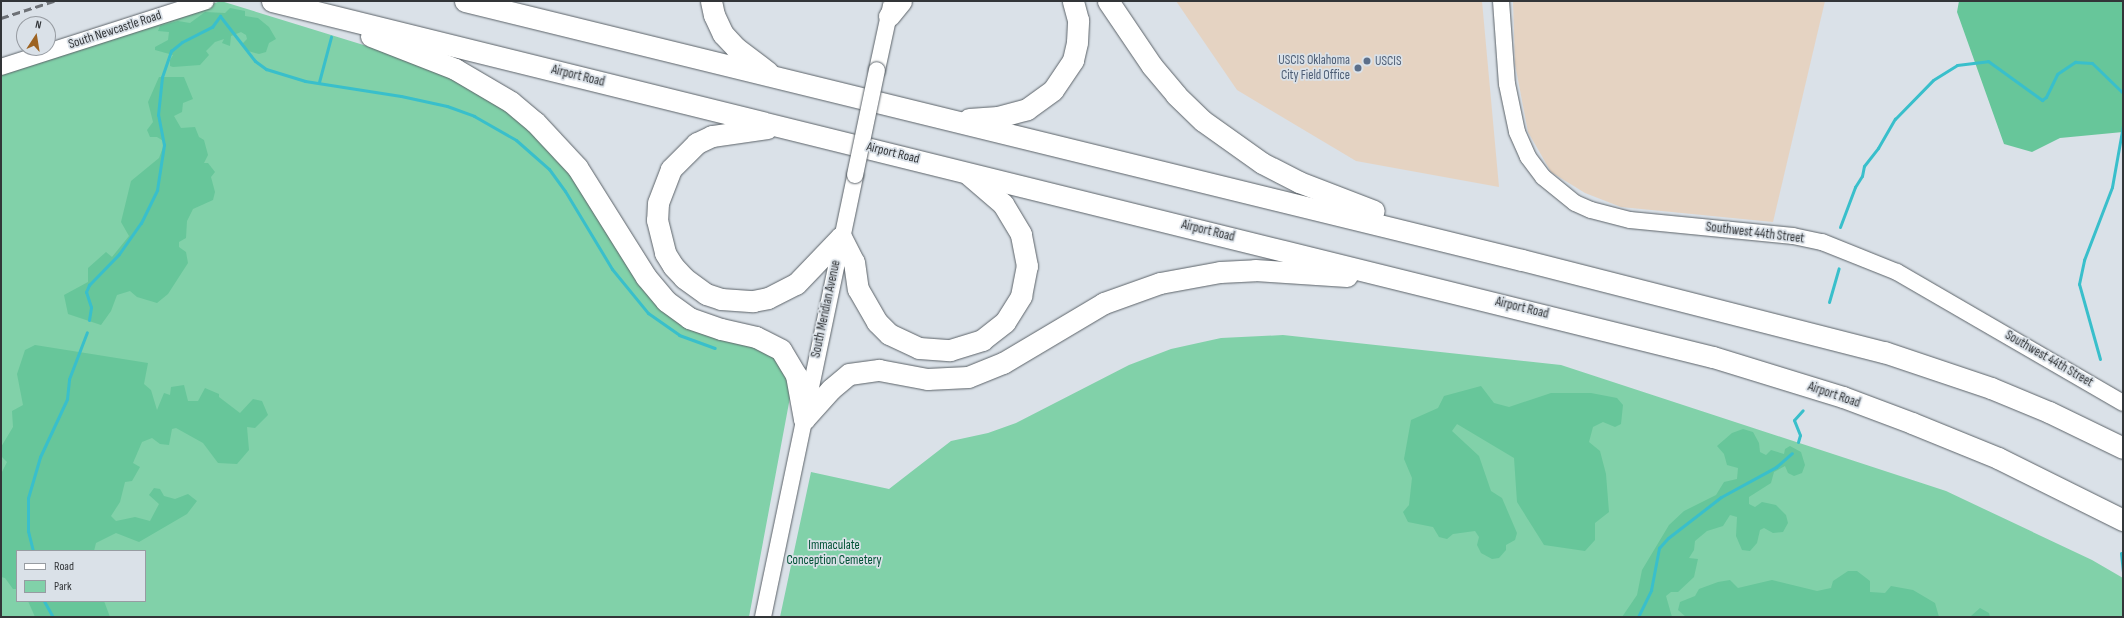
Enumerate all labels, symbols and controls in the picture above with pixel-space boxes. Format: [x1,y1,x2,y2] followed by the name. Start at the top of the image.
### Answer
[66,8,164,52] street label: South Newcastle Road
[16,16,56,56] north arrow
[34,18,43,32] text: N
[1278,53,1350,84] place label: USCIS Oklahoma City Field Office
[1375,53,1401,69] place label: USCIS
[1362,56,1372,66] marker: USCIS
[550,62,606,90] street label: Airport Road
[1353,63,1363,73] marker: USCIS Oklahoma City Field Office
[865,139,921,167] street label: Airport Road
[1180,217,1236,245] street label: Airport Road
[1705,219,1805,247] street label: Southwest 44th Street
[808,259,844,359] street label: South Meridian Avenue
[1494,294,1550,322] street label: Airport Road
[2002,327,2096,391] street label: Southwest 44th Street
[1806,379,1862,411] street label: Airport Road
[786,538,882,569] park label: Immaculate Conception Cemetery
[16,550,146,602] legend
[54,559,74,574] text: Road
[54,579,72,594] text: Park

